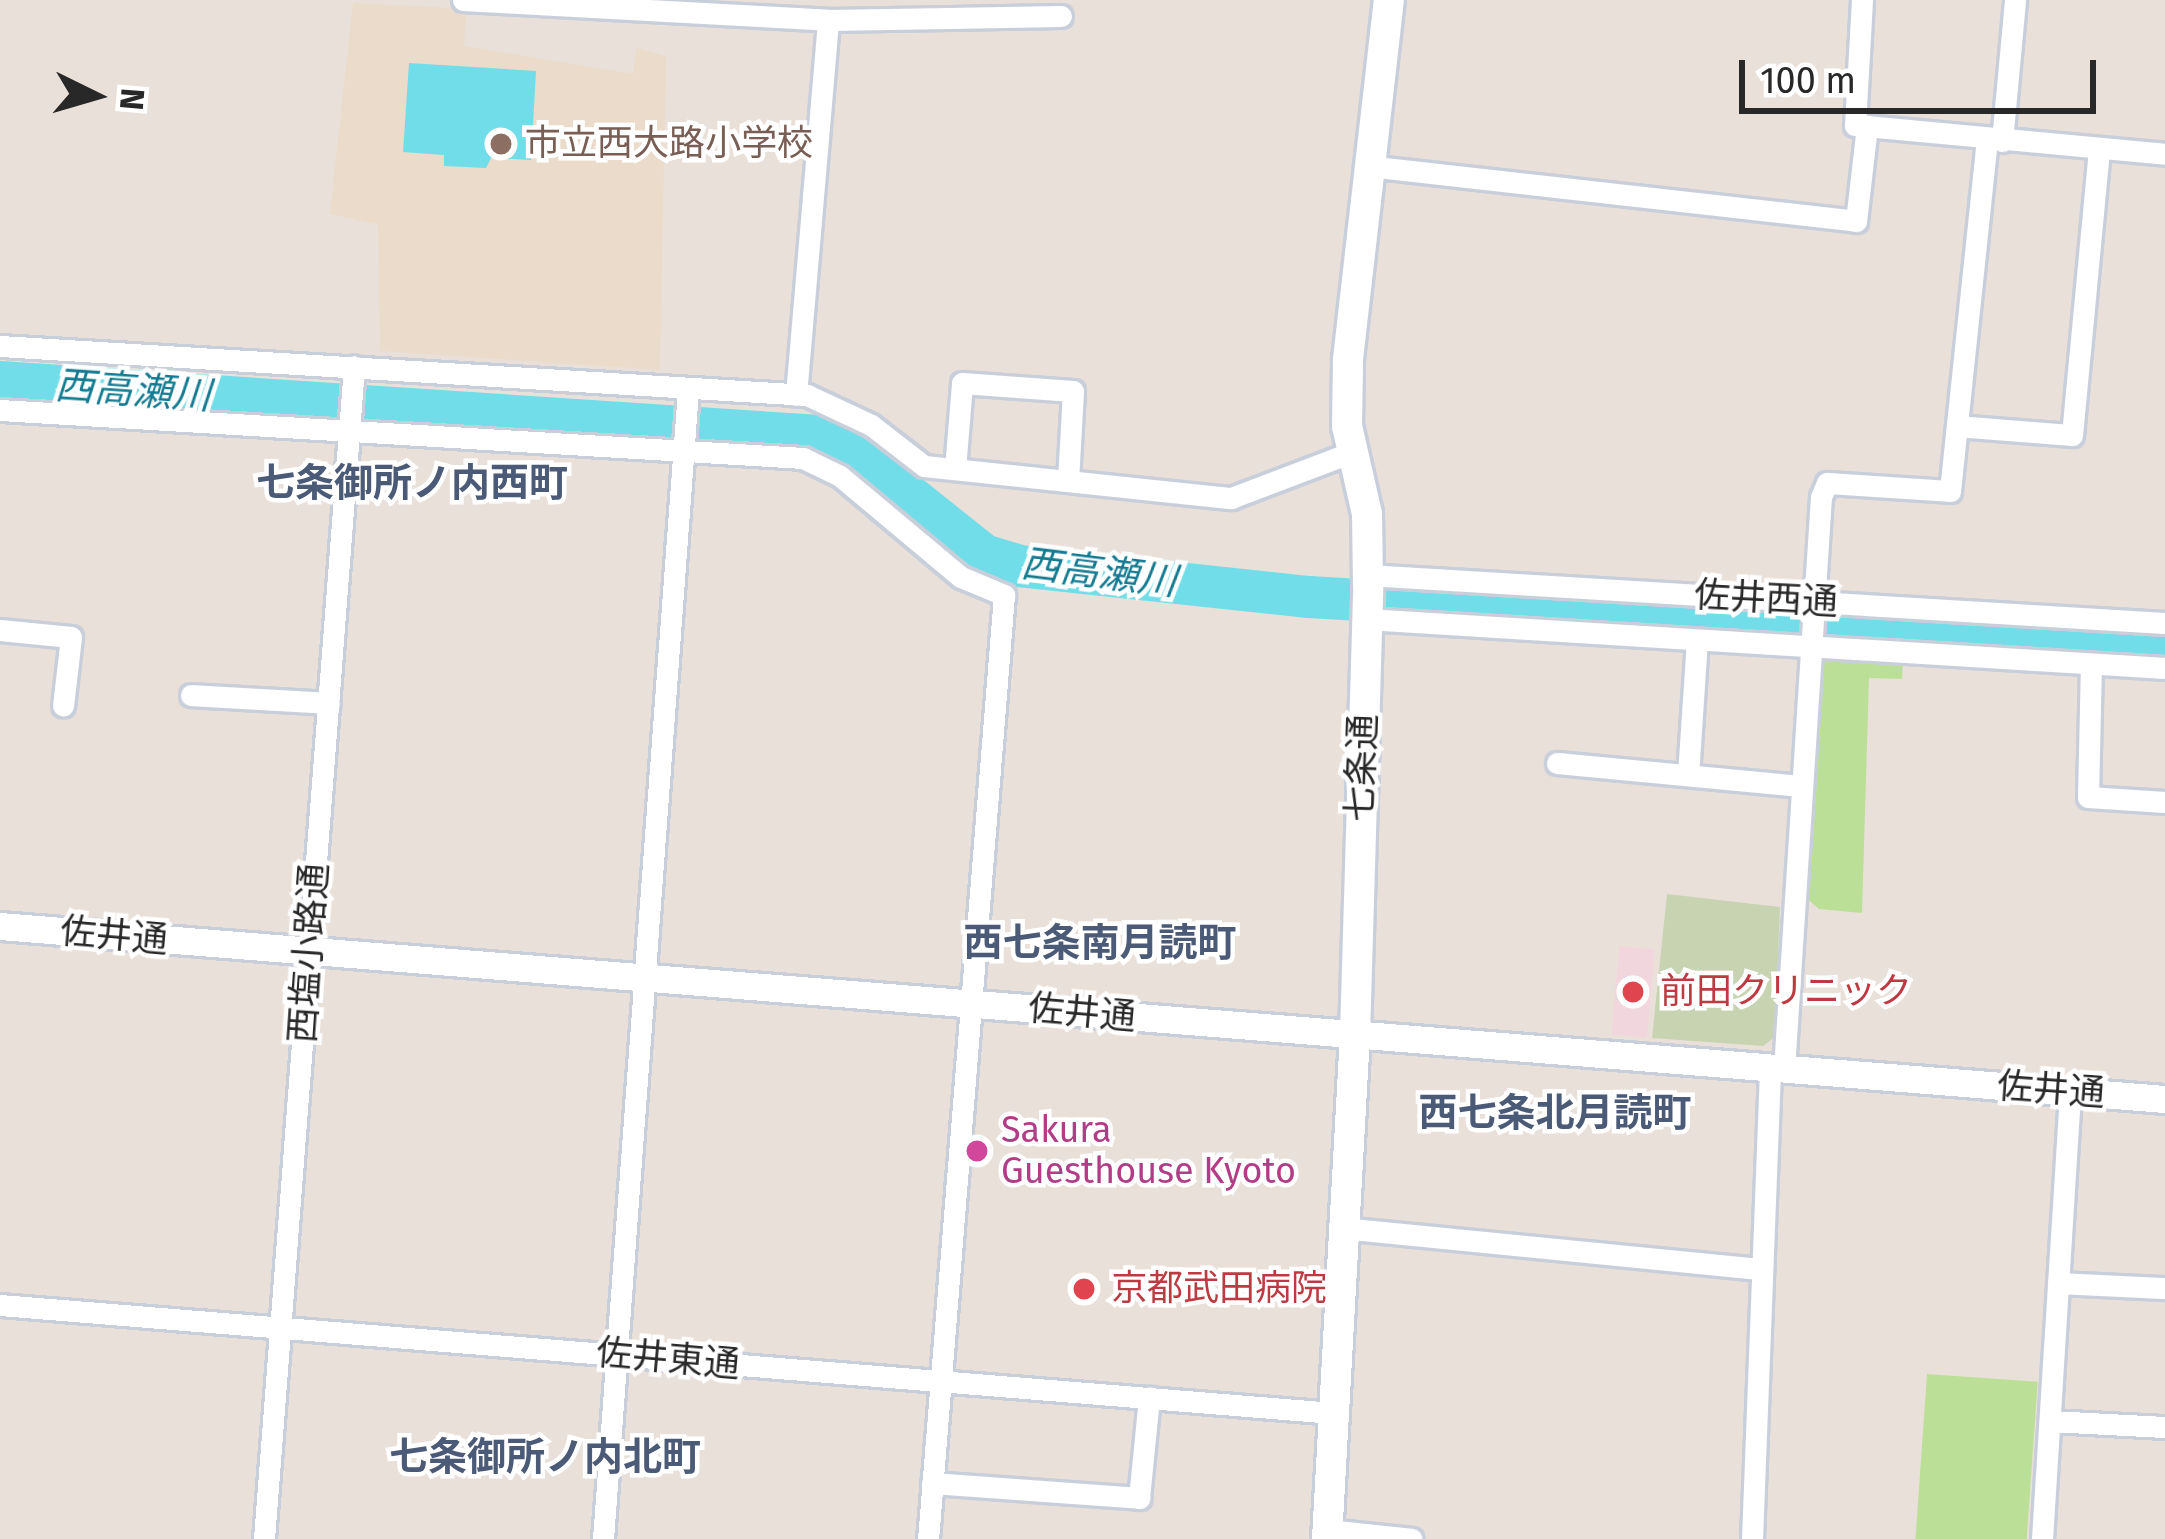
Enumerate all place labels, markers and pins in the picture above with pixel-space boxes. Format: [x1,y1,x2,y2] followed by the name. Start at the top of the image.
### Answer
[525,122,813,166] place label: 市立西大路小学校
[488,131,514,157] marker: 市立西大路小学校
[1660,970,1912,1014] place label: 前田クリニック
[1617,976,1649,1008] marker: 前田クリニック
[1001,1108,1296,1193] place label: Sakura Guesthouse Kyoto
[964,1138,990,1164] marker: Sakura Guesthouse Kyoto
[1111,1267,1327,1311] place label: 京都武田病院
[1068,1273,1100,1305] marker: 京都武田病院

